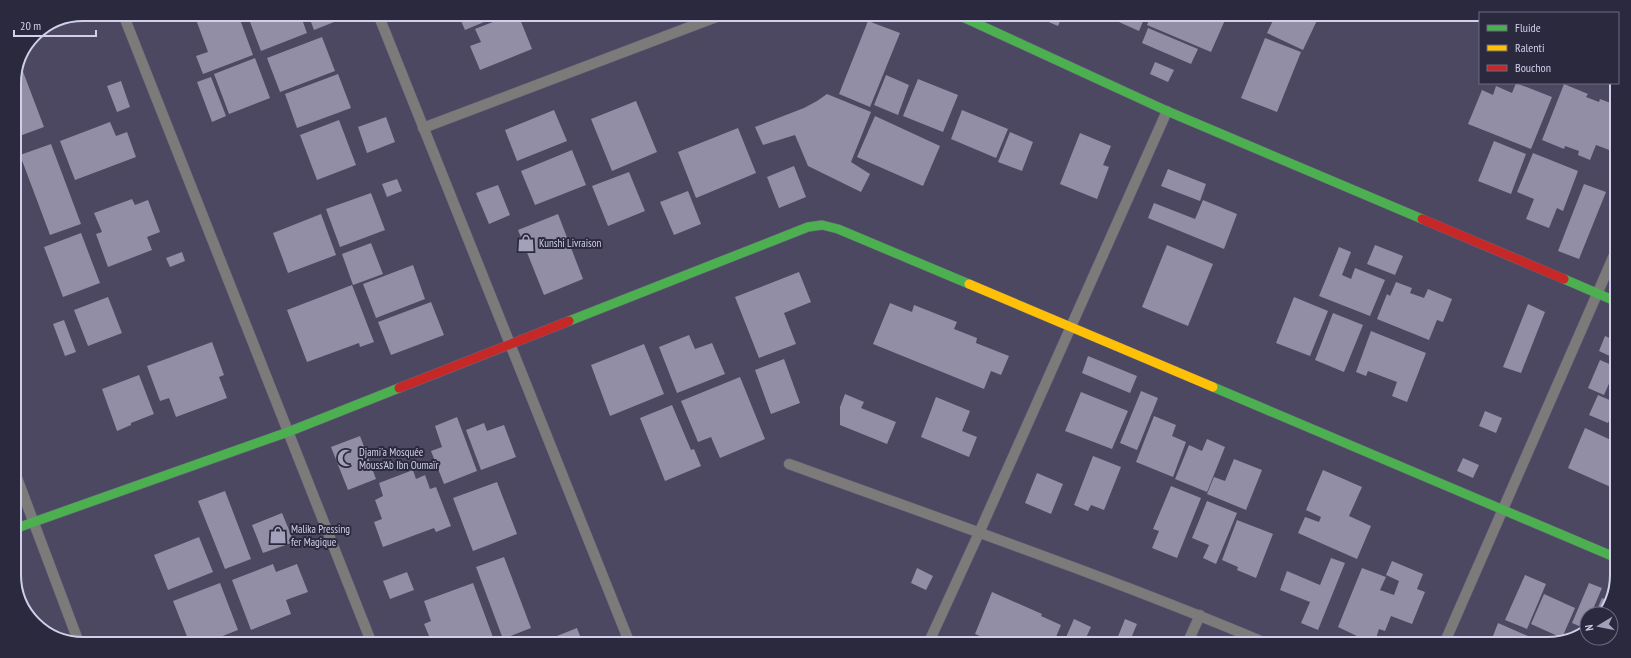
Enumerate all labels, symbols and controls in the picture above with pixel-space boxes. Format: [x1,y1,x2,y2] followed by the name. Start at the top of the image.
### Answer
[14,12,96,38] scale bar
[1479,12,1619,84] legend
[20,18,41,33] text: 20 m
[1515,20,1541,35] text: Fluide
[1515,40,1544,55] text: Ralenti
[1515,60,1551,75] text: Bouchon
[516,233,536,253] shop icon: Kunshi Livraison
[539,236,602,250] place label: Kunshi Livraison
[359,445,438,472] place label: Djami'a Mosquée Mouss'Ab Ibn Oumaïr
[336,448,356,468] mosque icon: Djami'a Mosquée Mouss'Ab Ibn Oumaïr
[291,522,350,549] place label: Malika Pressing fer Magique
[268,525,288,545] shop icon: Malika Pressing fer Magique
[1579,606,1619,646] north arrow
[1582,624,1597,632] text: N

